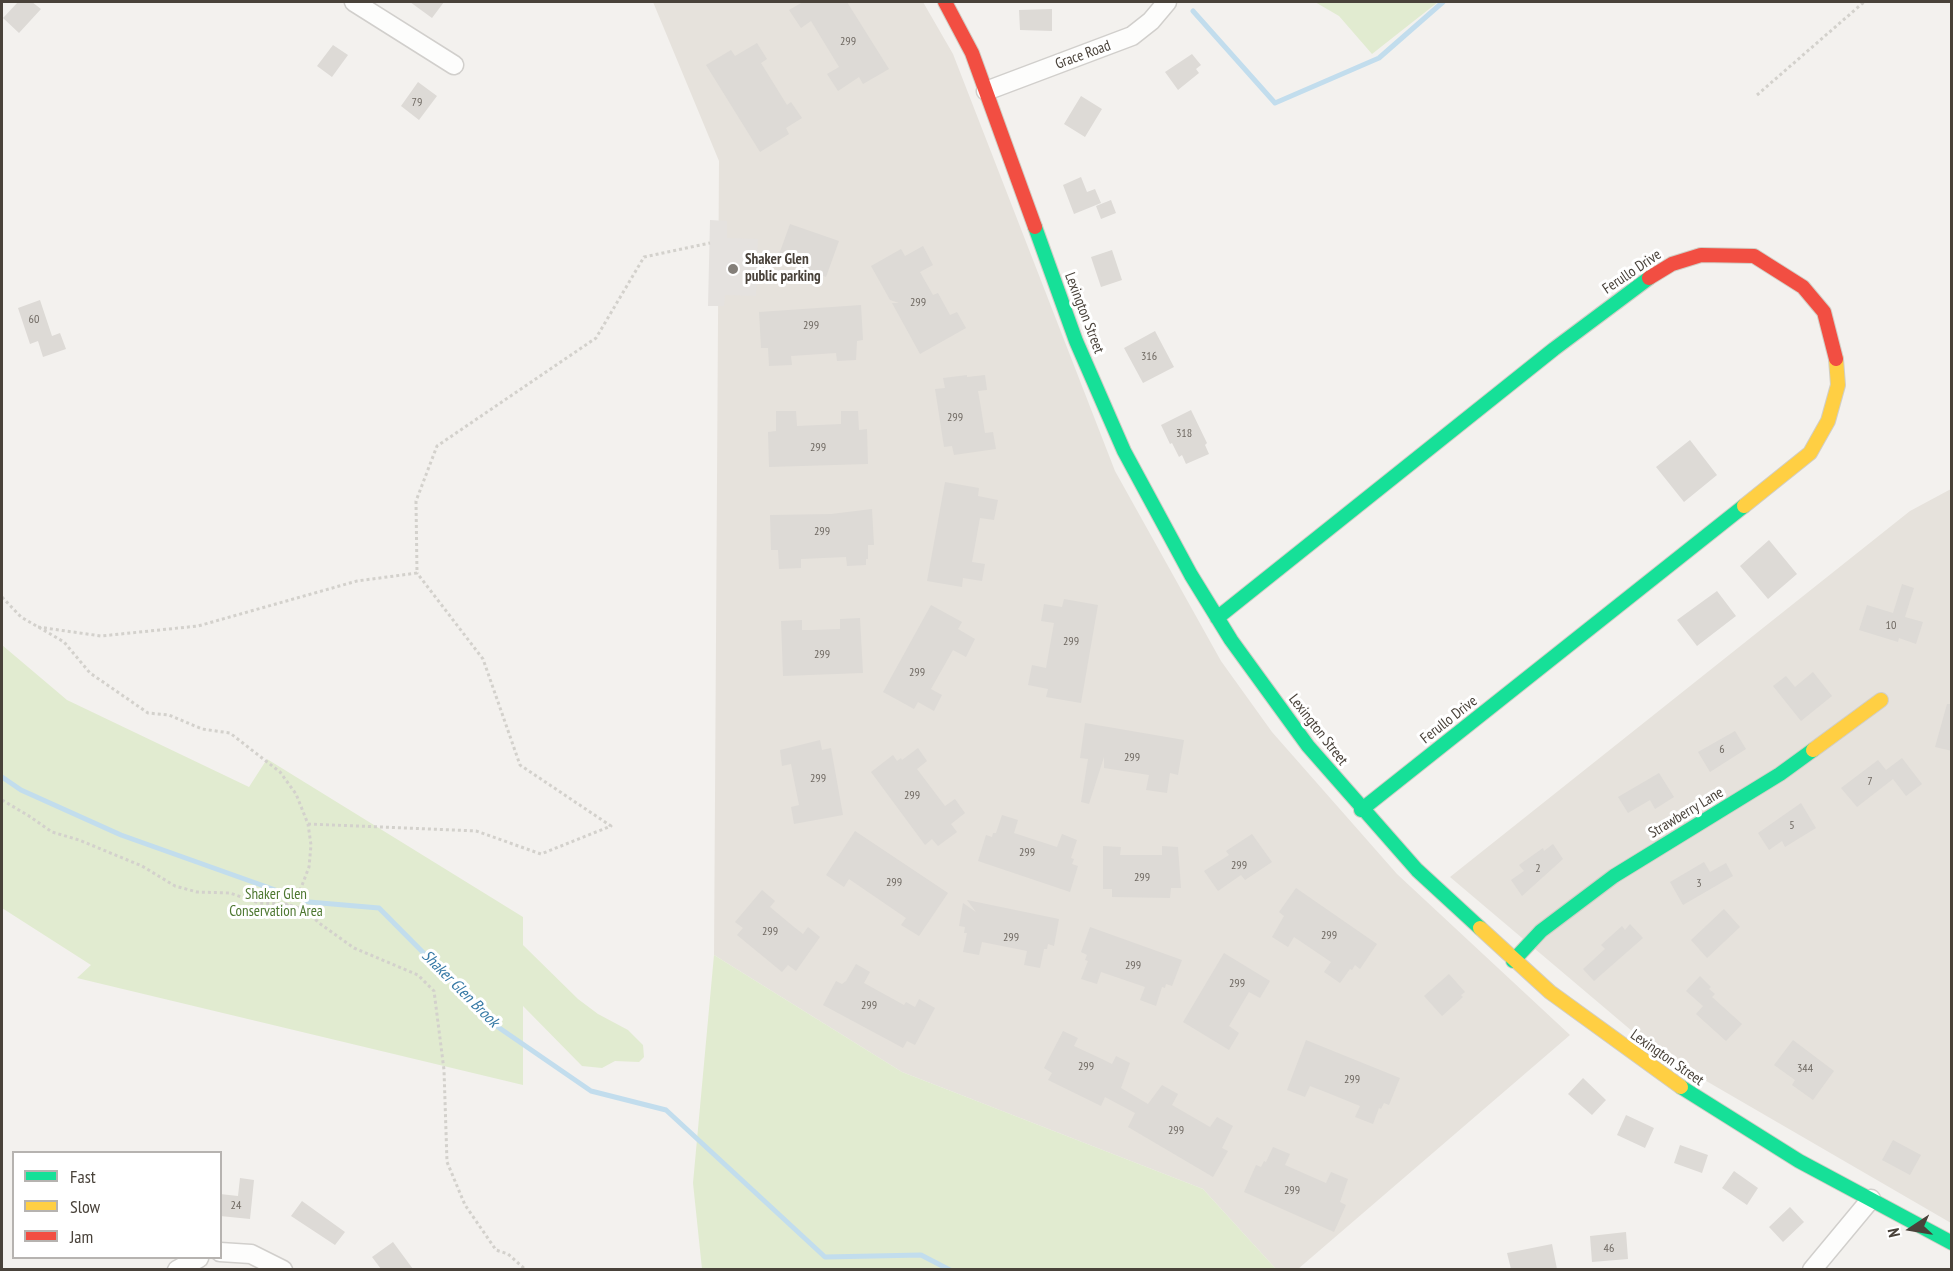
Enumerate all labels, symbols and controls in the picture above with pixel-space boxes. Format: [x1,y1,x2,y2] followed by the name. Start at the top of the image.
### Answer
[840,35,856,49] house number: 299
[1053,37,1113,73] street label: Grace Road
[412,96,422,110] house number: 79
[1599,246,1665,298] street label: Ferullo Drive
[745,251,821,286] place label: Shaker Glen public parking
[726,262,740,276] marker: Shaker Glen public parking
[1060,270,1108,356] street label: Lexington Street
[910,296,926,310] house number: 299
[29,313,39,327] house number: 60
[803,319,819,333] house number: 299
[1141,350,1157,364] house number: 316
[947,411,963,425] house number: 299
[1176,427,1192,441] house number: 318
[810,441,826,455] house number: 299
[814,525,830,539] house number: 299
[1886,619,1896,633] house number: 10
[1063,635,1079,649] house number: 299
[814,648,830,662] house number: 299
[909,666,925,680] house number: 299
[1285,691,1351,769] street label: Lexington Street
[1417,692,1481,748] street label: Ferullo Drive
[1719,743,1725,757] house number: 6
[1124,751,1140,765] house number: 299
[810,772,826,786] house number: 299
[1867,775,1873,789] house number: 7
[1645,784,1727,842] street label: Strawberry Lane
[904,789,920,803] house number: 299
[1789,819,1795,833] house number: 5
[1019,846,1035,860] house number: 299
[1231,859,1247,873] house number: 299
[1535,862,1541,876] house number: 2
[1134,871,1150,885] house number: 299
[886,876,902,890] house number: 299
[1696,877,1702,891] house number: 3
[229,886,323,921] park label: Shaker Glen Conservation Area
[762,925,778,939] house number: 299
[1321,929,1337,943] house number: 299
[1003,931,1019,945] house number: 299
[417,946,503,1032] water label: Shaker Glen Brook
[1125,959,1141,973] house number: 299
[1229,977,1245,991] house number: 299
[861,999,877,1013] house number: 299
[1627,1026,1707,1090] street label: Lexington Street
[1078,1060,1094,1074] house number: 299
[1797,1062,1813,1076] house number: 344
[1344,1073,1360,1087] house number: 299
[1168,1124,1184,1138] house number: 299
[12,1151,222,1259] legend
[70,1165,96,1188] text: Fast
[1284,1184,1300,1198] house number: 299
[70,1195,100,1218] text: Slow
[231,1199,241,1213] house number: 24
[1881,1199,1941,1259] north arrow
[70,1225,93,1248] text: Jam
[1883,1226,1904,1239] text: N
[1604,1242,1614,1256] house number: 46

